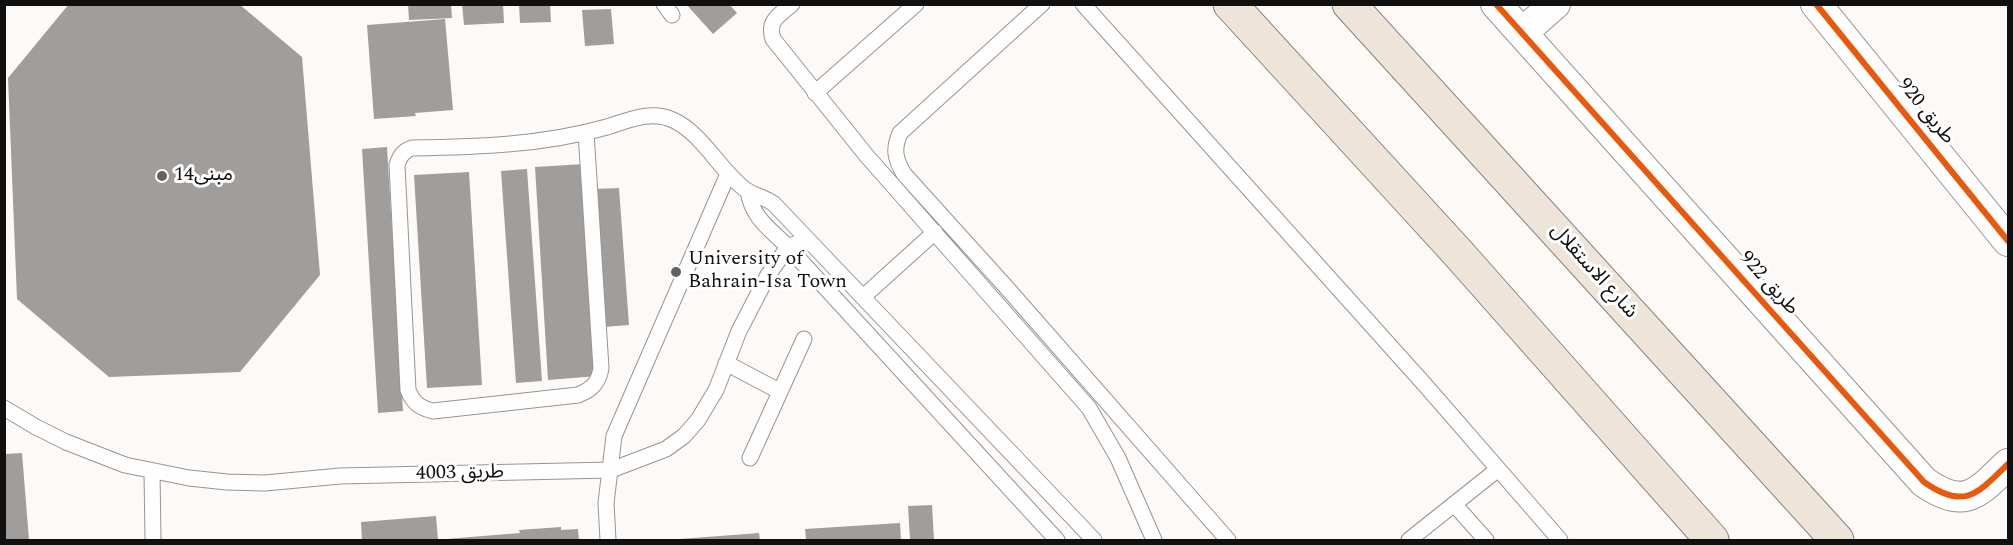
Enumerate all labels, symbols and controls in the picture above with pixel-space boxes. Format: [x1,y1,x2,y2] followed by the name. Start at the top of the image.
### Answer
[1891,74,1959,150] street label: طريق 920
[174,164,233,188] place label: مبنى14
[155,169,169,183] marker: مبنى14
[1544,220,1642,324] street label: شارع الاستقلال
[1733,247,1803,321] street label: طريق 922
[688,248,847,295] place label: University of Bahrain-Isa Town
[669,265,683,279] marker: University of Bahrain-Isa Town
[416,461,504,487] street label: طريق 4003

